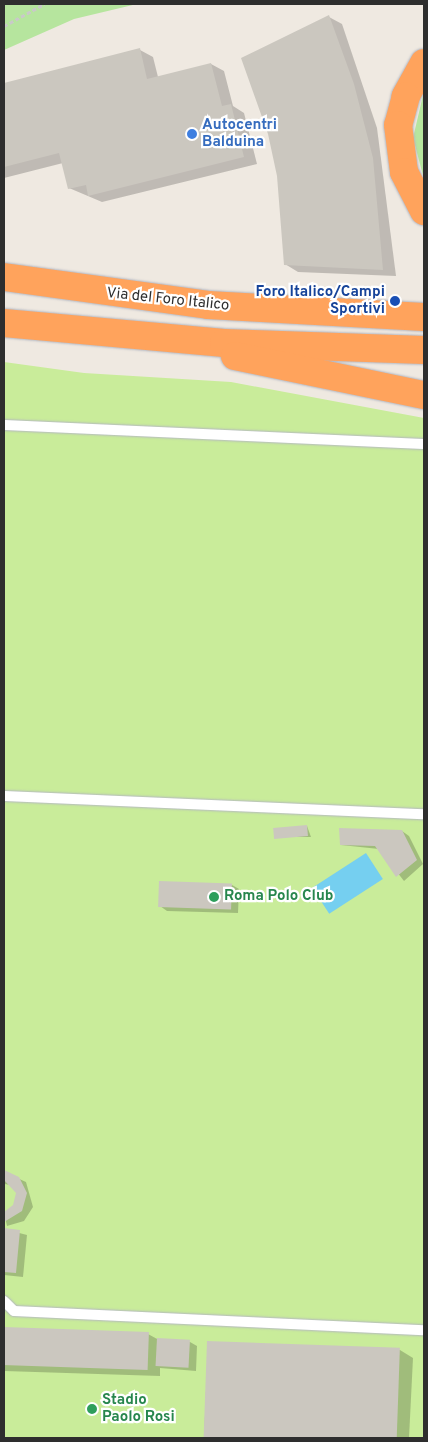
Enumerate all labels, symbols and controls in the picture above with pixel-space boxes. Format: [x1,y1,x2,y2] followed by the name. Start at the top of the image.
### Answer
[202,116,277,151] place label: Autocentri Balduina
[186,128,198,140] marker: Autocentri Balduina
[256,283,385,318] place label: Foro Italico/Campi Sportivi
[106,285,230,315] street label: Via del Foro Italico
[389,295,401,307] marker: Foro Italico/Campi Sportivi
[224,888,333,906] place label: Roma Polo Club
[208,891,220,903] marker: Roma Polo Club
[102,1391,175,1426] place label: Stadio Paolo Rosi
[86,1403,98,1415] marker: Stadio Paolo Rosi

